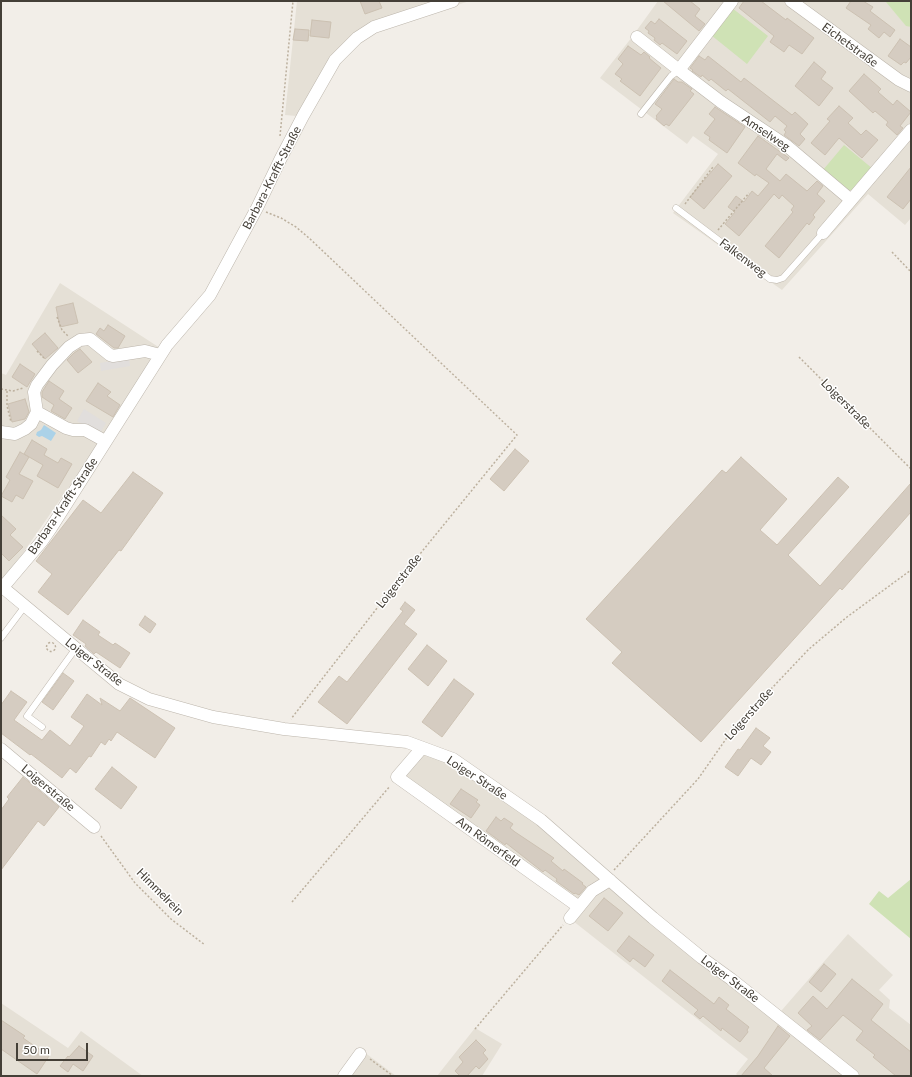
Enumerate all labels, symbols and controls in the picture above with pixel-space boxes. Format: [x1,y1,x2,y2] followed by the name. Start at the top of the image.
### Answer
[819,20,881,70] street label: Eichetstraße
[739,112,793,154] street label: Amselweg
[240,124,304,232] street label: Barbara-Krafft-Straße
[717,236,769,280] street label: Falkenweg
[818,376,874,432] street label: Loigerstraße
[25,455,101,557] street label: Barbara-Krafft-Straße
[373,551,425,611] street label: Loigerstraße
[62,635,126,689] street label: Loiger Straße
[722,685,776,743] street label: Loigerstraße
[444,753,510,803] street label: Loiger Straße
[18,762,78,814] street label: Loigerstraße
[453,814,523,870] street label: Am Römerfeld
[133,865,187,919] street label: Himmelrein
[698,952,762,1006] street label: Loiger Straße
[18,1035,90,1061] scale bar
[23,1042,50,1057] text: 50 m

